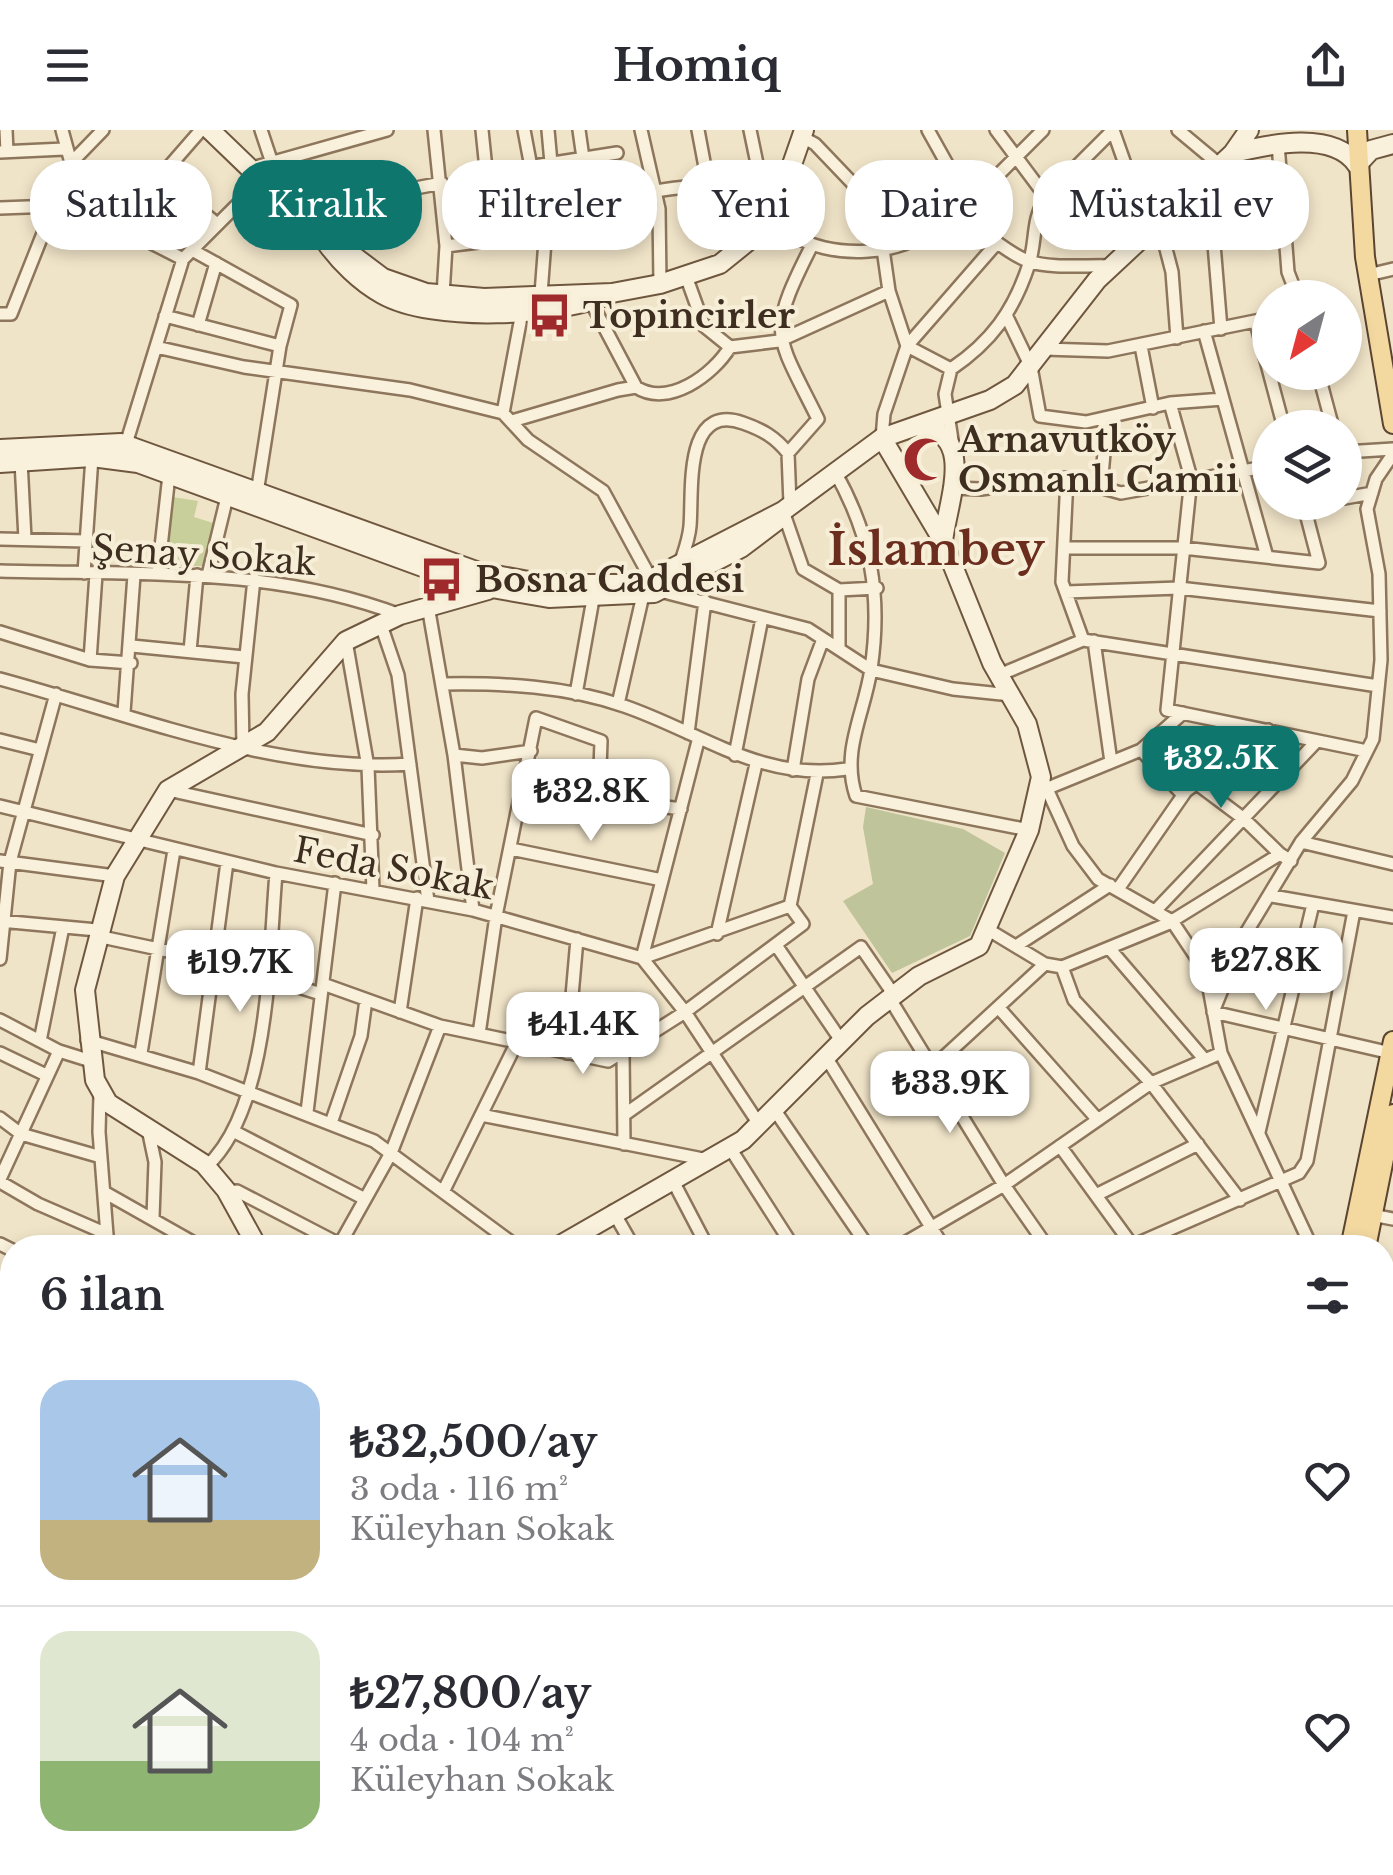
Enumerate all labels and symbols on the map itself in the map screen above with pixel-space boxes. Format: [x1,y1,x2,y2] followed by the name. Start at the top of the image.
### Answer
[1252,280,1362,390] north arrow
[526,291,574,339] bus stop icon: Topincirler
[583,294,795,337] place label: Topincirler
[957,418,1239,501] place label: Arnavutköy Osmanlı Camii
[901,435,949,483] mosque icon: Arnavutköy Osmanlı Camii
[828,521,1045,577] district label: İslambey
[90,526,318,584] street label: Şenay Sokak
[418,555,466,603] bus stop icon: Bosna Caddesi
[475,558,744,601] place label: Bosna Caddesi
[1140,726,1302,811] pin: ₺32.5K
[510,759,672,844] pin: ₺32.8K
[290,828,498,909] street label: Feda Sokak
[1185,928,1347,1013] pin: ₺27.8K
[159,930,321,1015] pin: ₺19.7K
[502,992,664,1077] pin: ₺41.4K
[869,1051,1031,1136] pin: ₺33.9K

